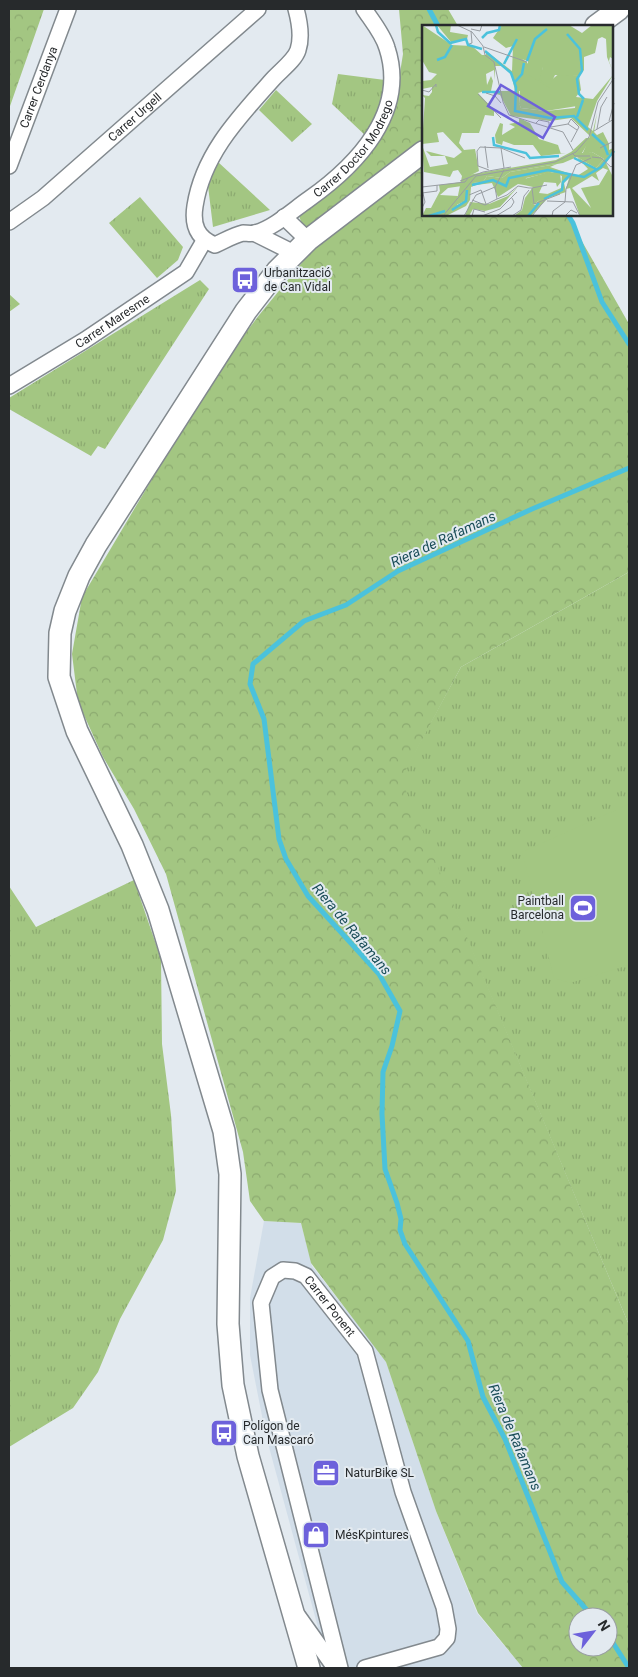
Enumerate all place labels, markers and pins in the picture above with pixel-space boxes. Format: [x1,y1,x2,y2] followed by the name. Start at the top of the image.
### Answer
[230,265,260,295] bus stop icon: Urbanització de Can Vidal
[264,266,331,294] place label: Urbanització de Can Vidal
[568,893,598,923] sports icon: Paintball Barcelona
[510,894,564,922] place label: Paintball Barcelona
[209,1418,239,1448] bus stop icon: Polígon de Can Mascaró
[243,1419,314,1447] place label: Polígon de Can Mascaró
[311,1458,341,1488] office icon: NaturBike SL
[345,1466,415,1480] place label: NaturBike SL
[301,1520,331,1550] shop icon: MésKpintures
[335,1528,409,1542] place label: MésKpintures

